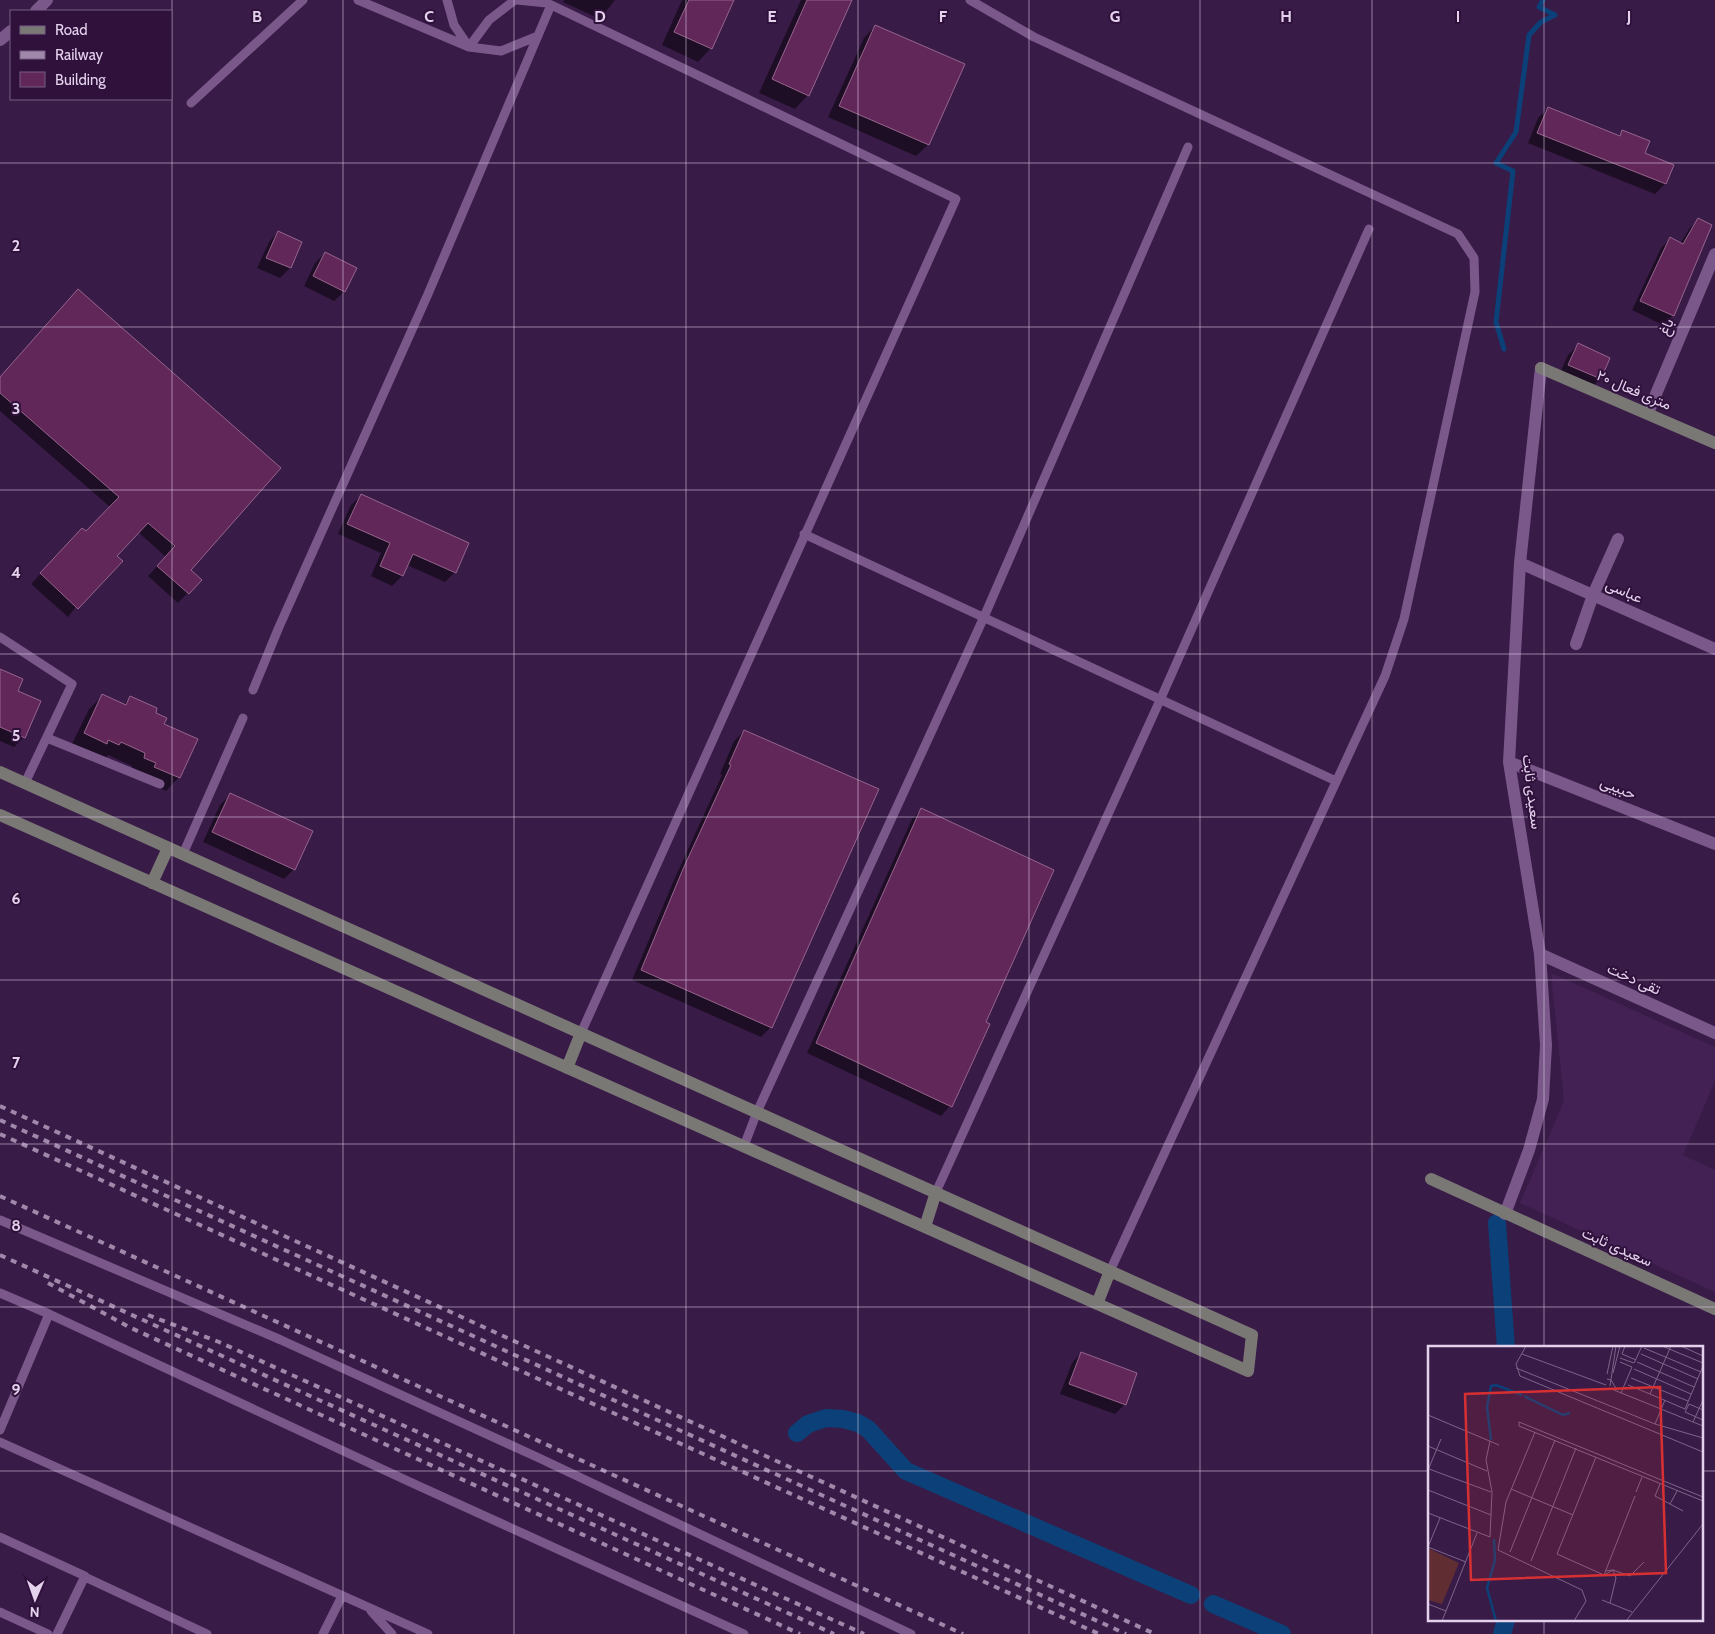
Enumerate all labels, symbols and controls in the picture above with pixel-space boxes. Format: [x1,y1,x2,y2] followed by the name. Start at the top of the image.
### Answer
[252,7,262,26] text: B
[424,7,434,26] text: C
[594,7,606,26] text: D
[767,7,777,26] text: E
[939,7,948,26] text: F
[1110,7,1120,26] text: G
[1280,7,1292,26] text: H
[1456,7,1460,26] text: I
[1626,7,1631,26] text: J
[10,10,172,100] legend
[55,21,88,39] text: Road
[55,46,104,64] text: Railway
[55,71,106,89] text: Building
[12,236,20,255] text: 2
[1654,316,1679,339] street label: باغ
[1593,366,1674,415] street label: ۲۰ متری فعال
[12,399,20,418] text: 3
[11,563,21,582] text: 4
[1602,575,1645,608] street label: عباسی
[12,726,20,745] text: 5
[1518,754,1546,831] street label: سعیدی ثابت
[1597,773,1639,804] street label: حبیبی
[12,889,21,908] text: 6
[1604,959,1664,1000] street label: تقی دخت
[12,1053,21,1072] text: 7
[11,1216,21,1235] text: 8
[1579,1224,1655,1271] street label: سعیدی ثابت
[1428,1346,1702,1622] inset map
[12,1380,21,1399] text: 9
[10,1574,60,1624] north arrow
[29,1603,40,1621] text: N

